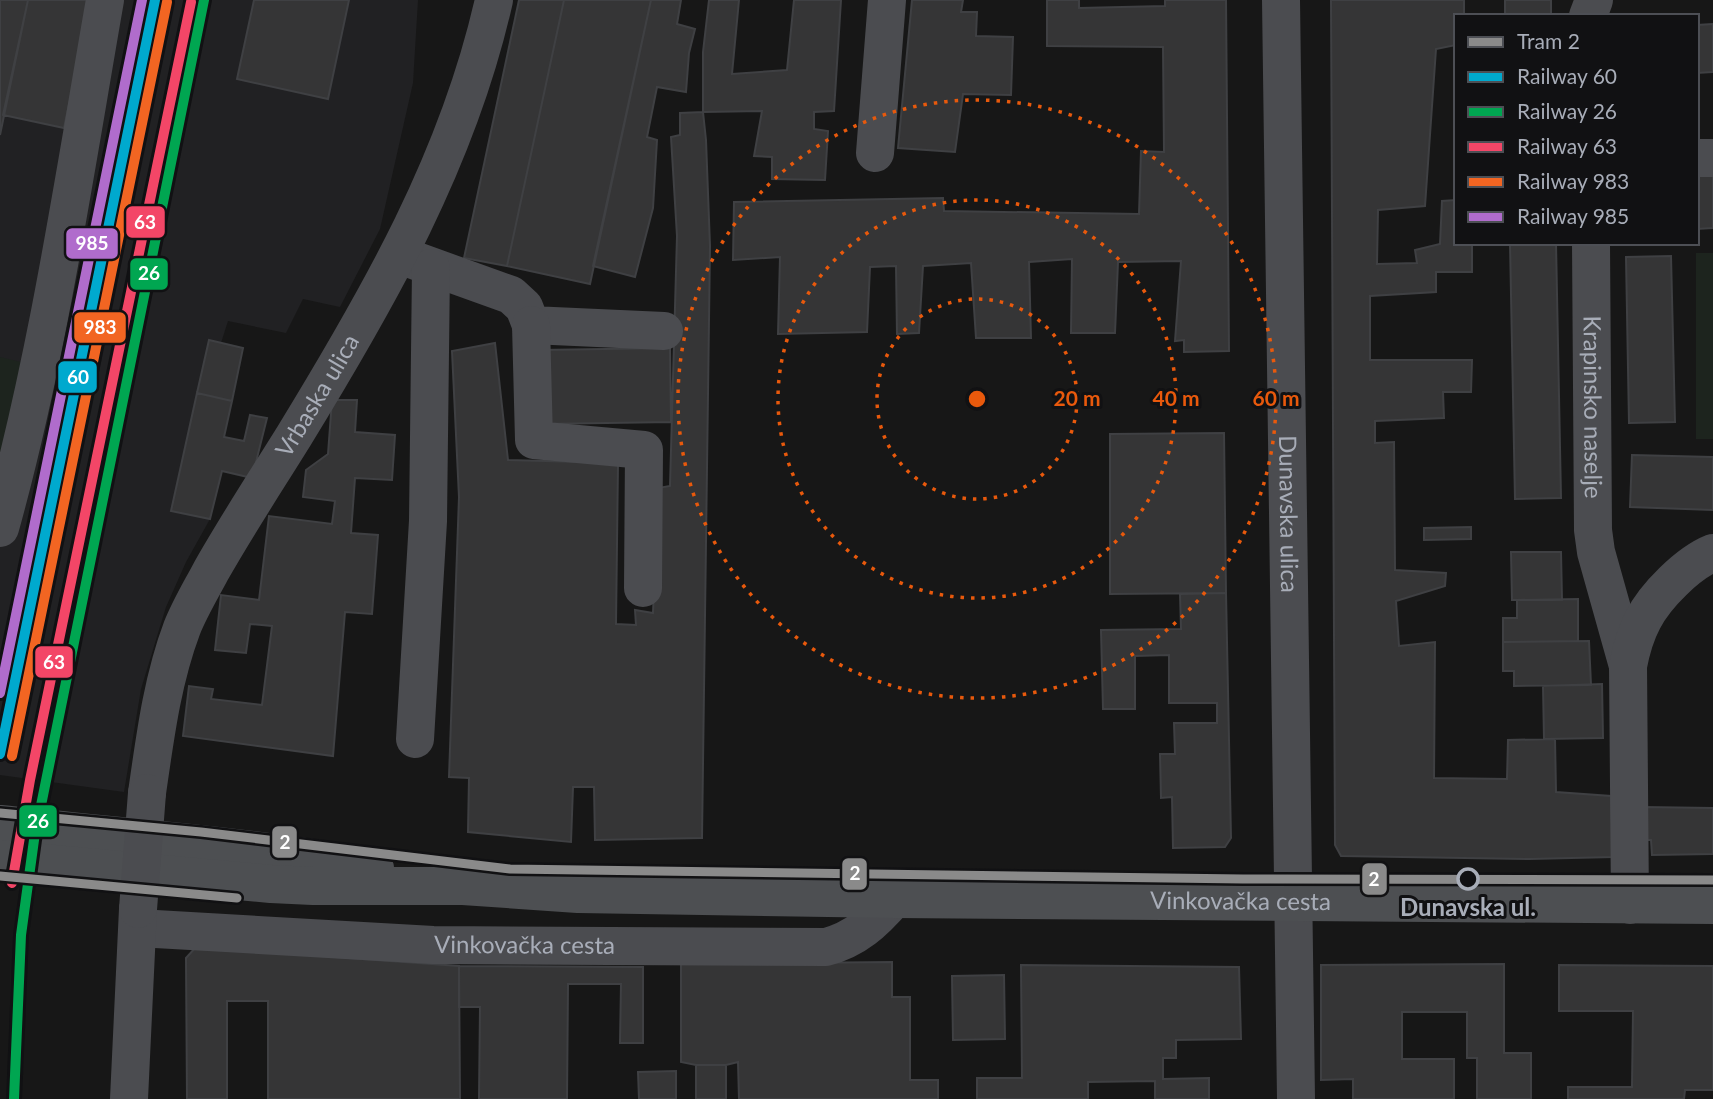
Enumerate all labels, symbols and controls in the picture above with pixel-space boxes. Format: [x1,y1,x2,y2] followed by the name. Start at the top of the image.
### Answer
[1454,14,1699,245] legend
[1517,28,1580,53] text: Tram 2
[1517,63,1617,88] text: Railway 60
[1517,98,1617,123] text: Railway 26
[1517,133,1617,158] text: Railway 63
[1517,168,1629,193] text: Railway 983
[1517,203,1629,228] text: Railway 985
[125,205,166,239] line badge: 63
[134,210,156,233] text: 63
[65,227,119,260] line badge: 985
[75,231,109,254] text: 985
[129,257,169,291] line badge: 26
[138,261,160,284] text: 26
[73,311,127,344] line badge: 983
[83,315,117,338] text: 983
[1579,315,1609,499] street label: Krapinsko naselje
[269,329,364,462] street label: Vrbaska ulica
[57,360,98,394] line badge: 60
[67,365,89,388] text: 60
[1053,385,1101,410] text: 20 m
[1152,385,1200,410] text: 40 m
[1252,385,1300,410] text: 60 m
[965,387,989,411] centre of rings
[1274,435,1305,593] street label: Dunavska ulica
[34,645,74,679] line badge: 63
[43,650,65,673] text: 63
[18,804,58,838] line badge: 26
[27,809,49,832] text: 26
[271,825,298,859] line badge: 2
[279,830,291,853] text: 2
[841,857,868,891] line badge: 2
[849,861,861,884] text: 2
[1361,862,1388,896] line badge: 2
[1368,867,1380,890] text: 2
[1457,868,1479,890] marker: Dunavska ul.
[1150,885,1331,915] street label: Vinkovačka cesta
[1400,892,1536,921] place label: Dunavska ul.
[434,929,615,959] street label: Vinkovačka cesta

